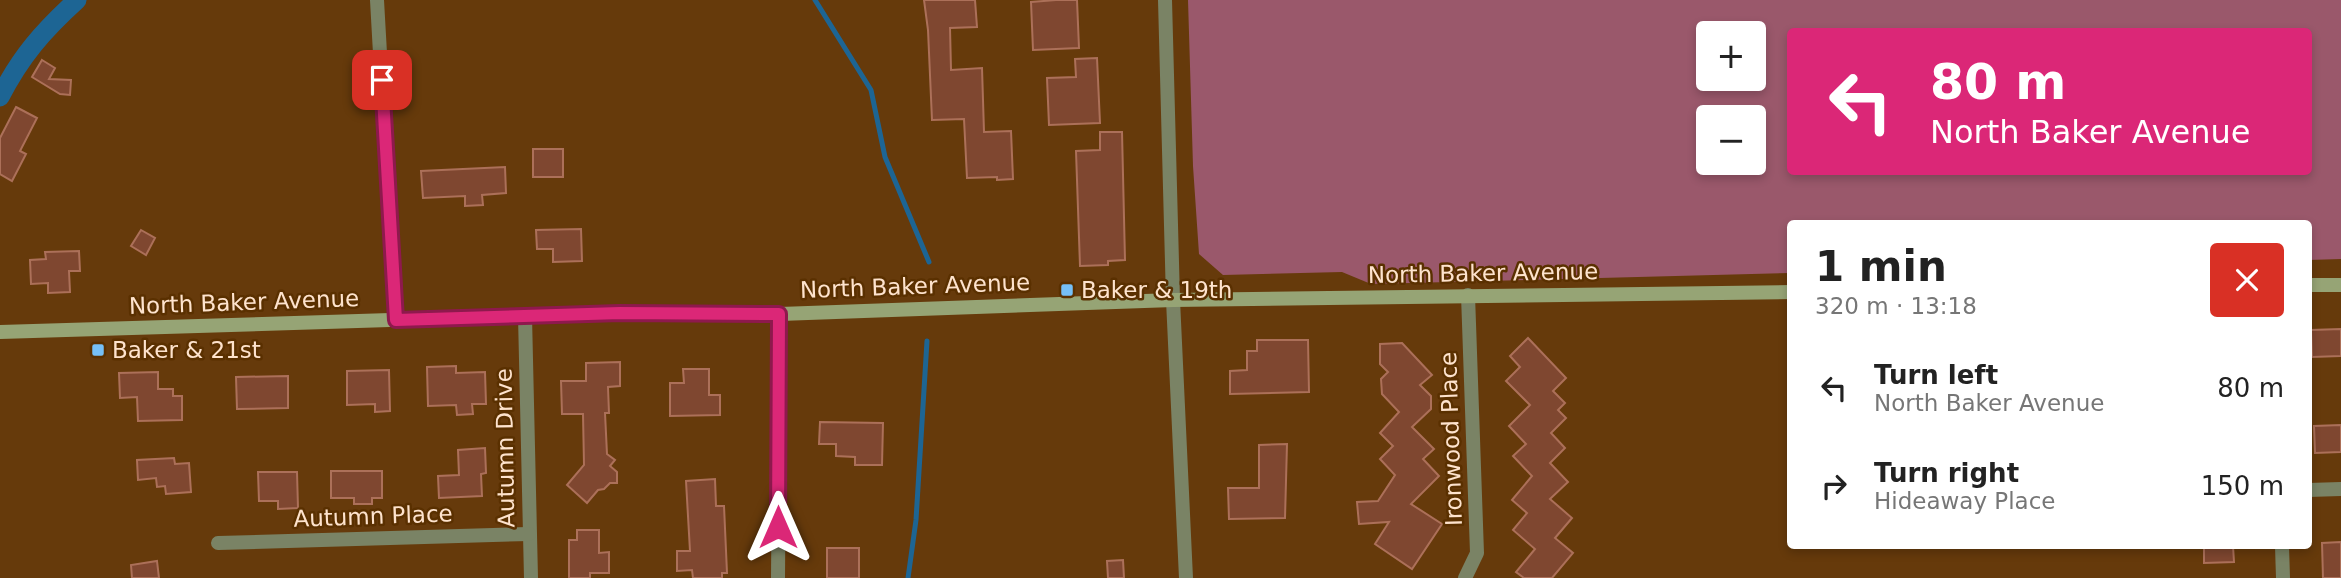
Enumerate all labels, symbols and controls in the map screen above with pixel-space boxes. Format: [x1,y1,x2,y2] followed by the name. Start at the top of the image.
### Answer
[1696,21,1766,175] map controls
[1696,21,1766,91] button: +
[352,50,412,110] pin
[1930,54,2066,111] text: 80 m
[1815,56,1906,147] icon: left
[363,61,401,99] icon: arrive
[1696,105,1766,175] button: −
[1930,113,2251,151] text: North Baker Avenue
[1815,242,1947,291] text: 1 min
[2210,243,2284,317] button: close
[1368,258,1598,288] street label: North Baker Avenue
[799,269,1031,303] street label: North Baker Avenue
[1081,277,1232,303] place label: Baker & 19th
[1059,282,1075,298] marker: Baker & 19th
[128,285,360,319] street label: North Baker Avenue
[1815,293,1977,319] text: 320 m · 13:18
[112,337,261,363] place label: Baker & 21st
[90,342,106,358] marker: Baker & 21st
[1435,351,1467,527] street label: Ironwood Place
[1874,360,1998,390] text: Turn left
[491,368,519,528] street label: Autumn Drive
[1815,369,1853,407] icon: left
[2217,373,2284,403] text: 80 m
[1874,390,2104,416] text: North Baker Avenue
[1874,458,2019,488] text: Turn right
[1815,467,1853,505] icon: right
[2201,471,2284,501] text: 150 m
[1874,488,2056,514] text: Hideaway Place
[741,490,815,564] position arrow
[293,500,453,532] street label: Autumn Place

